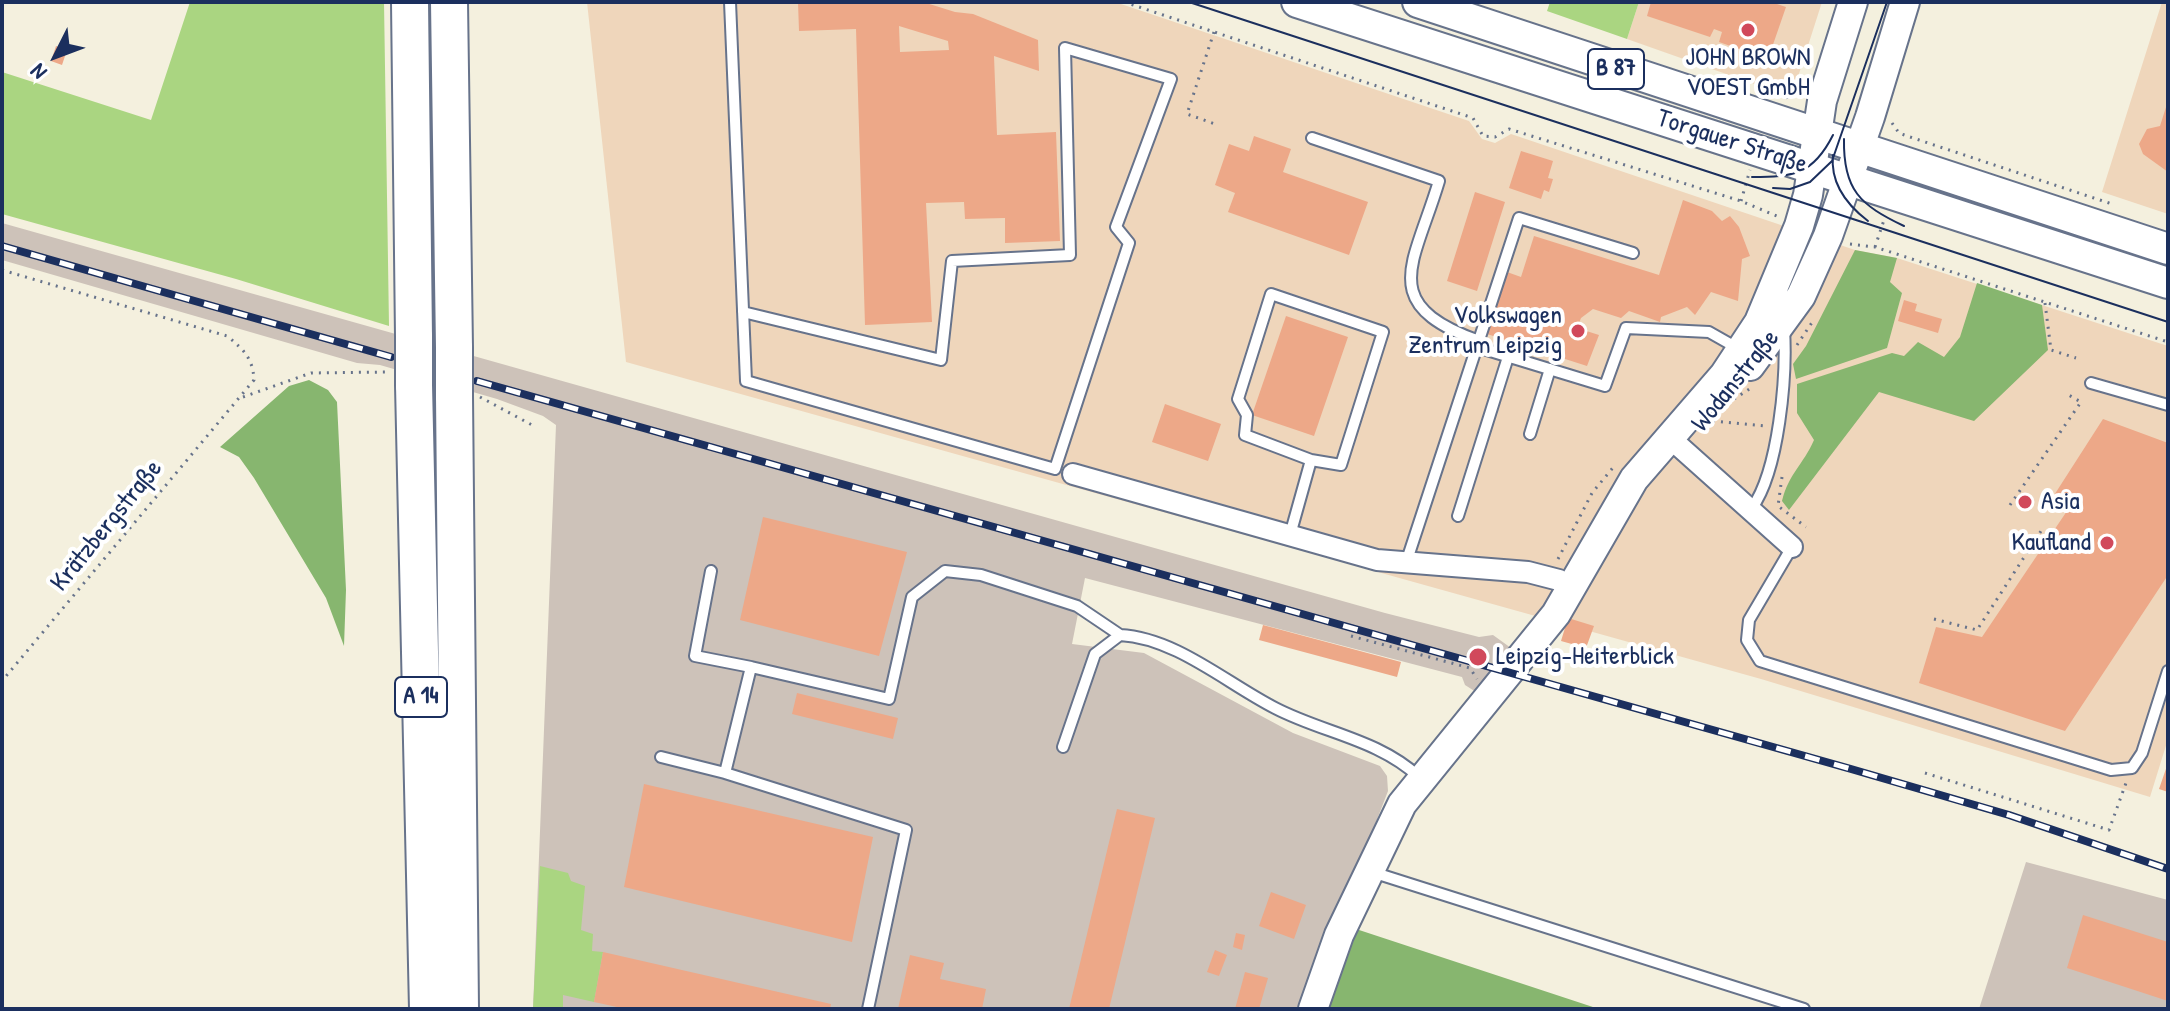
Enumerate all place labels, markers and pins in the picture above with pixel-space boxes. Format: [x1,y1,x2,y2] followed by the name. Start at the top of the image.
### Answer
[1739,21,1757,39] marker: JOHN BROWN VOEST GmbH
[1685,42,1811,104] place label: JOHN BROWN VOEST GmbH
[1408,300,1562,362] place label: Volkswagen Zentrum Leipzig
[1569,322,1587,340] marker: Volkswagen Zentrum Leipzig
[2041,486,2080,518] place label: Asia
[2016,493,2034,511] marker: Asia
[2011,527,2091,559] place label: Kaufland
[2098,534,2116,552] marker: Kaufland
[1496,641,1674,673] place label: Leipzig-Heiterblick
[1467,646,1489,668] marker: Leipzig-Heiterblick

